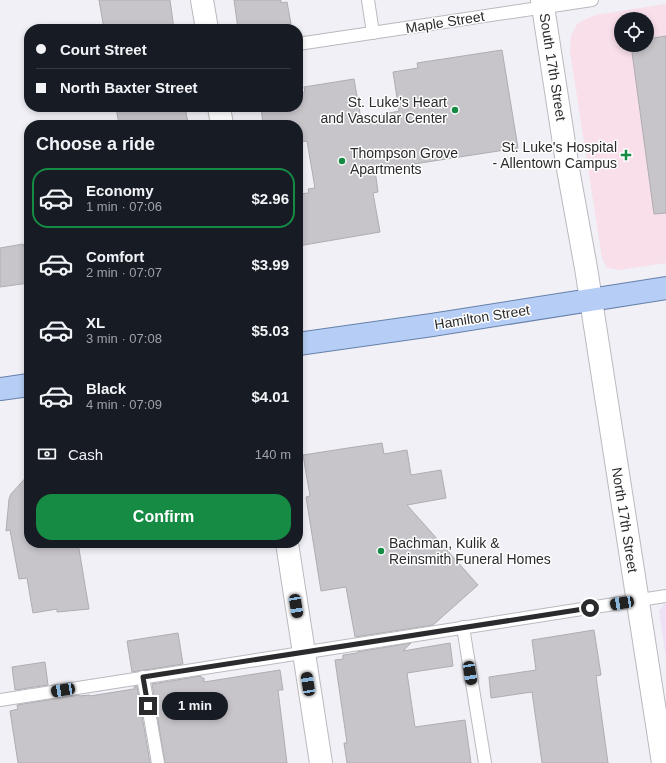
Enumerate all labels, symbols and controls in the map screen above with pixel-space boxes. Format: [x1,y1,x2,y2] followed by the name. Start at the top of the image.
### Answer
[405,8,486,36] street label: Maple Street
[537,12,569,122] street label: South 17th Street
[614,12,654,52] map controls
[614,12,654,52] button: locate
[60,41,147,58] text: Court Street
[60,79,198,96] text: North Baxter Street
[320,94,447,126] place label: St. Luke's Heart and Vascular Center
[450,105,460,115] marker: St. Luke's Heart and Vascular Center
[36,134,155,154] text: Choose a ride
[492,139,617,171] place label: St. Luke's Hospital - Allentown Campus
[350,145,458,177] place label: Thompson Grove Apartments
[620,149,632,161] marker: St. Luke's Hospital - Allentown Campus
[337,156,347,166] marker: Thompson Grove Apartments
[38,180,74,216] icon: car
[86,182,154,199] text: Economy
[251,190,289,207] text: $2.96
[86,199,162,214] text: 1 min · 07:06
[38,246,74,282] icon: car
[86,248,144,265] text: Comfort
[251,256,289,273] text: $3.99
[86,265,162,280] text: 2 min · 07:07
[433,302,531,332] street label: Hamilton Street
[38,312,74,348] icon: car
[86,314,105,331] text: XL
[251,322,289,339] text: $5.03
[86,331,162,346] text: 3 min · 07:08
[38,378,74,414] icon: car
[86,380,126,397] text: Black
[251,388,289,405] text: $4.01
[86,397,162,412] text: 4 min · 07:09
[36,443,58,465] icon: cash
[68,446,103,463] text: Cash
[255,447,291,462] text: 140 m
[609,466,641,574] street label: North 17th Street
[36,494,291,540] button: Confirm
[389,535,551,567] place label: Bachman, Kulik & Reinsmith Funeral Homes
[376,546,386,556] marker: Bachman, Kulik & Reinsmith Funeral Homes
[288,593,304,619] car
[609,595,635,611] car
[581,599,599,617] route start
[462,660,478,686] car
[300,671,316,697] car
[50,682,76,698] car
[162,692,228,720] callout: 1 min
[139,697,157,715] route end
[178,698,212,713] text: 1 min

